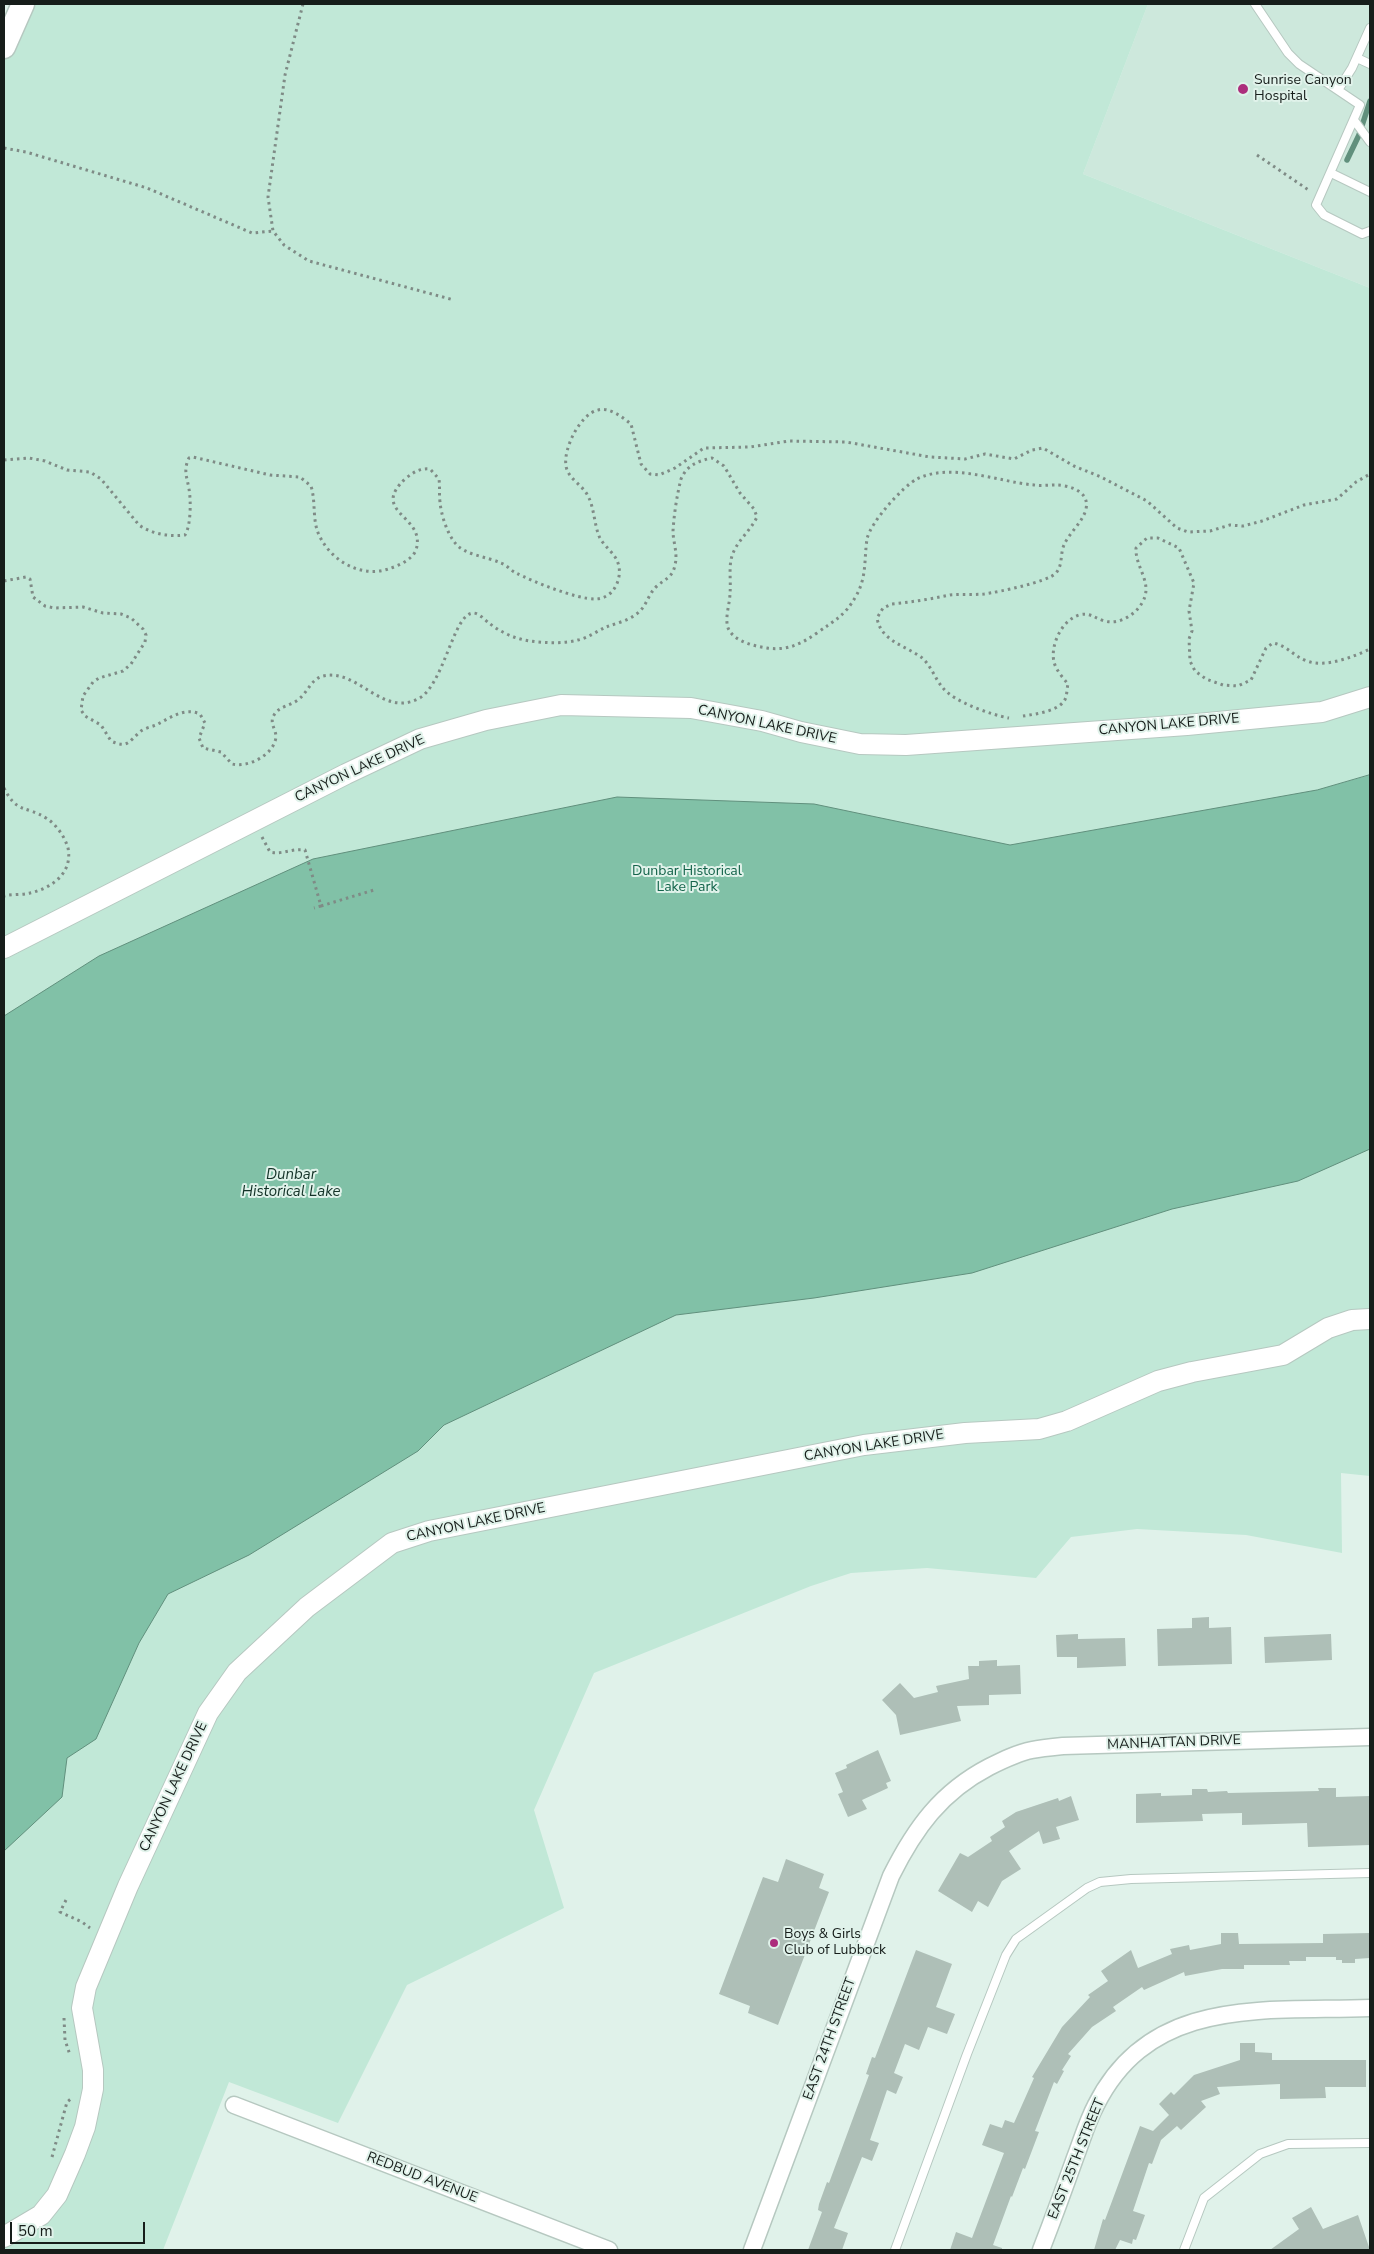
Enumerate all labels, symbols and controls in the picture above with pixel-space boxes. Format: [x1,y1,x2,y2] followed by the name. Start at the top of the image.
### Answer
[1254,73,1352,105] place label: Sunrise Canyon Hospital
[1236,82,1250,96] marker: Sunrise Canyon Hospital
[696,702,838,748] street label: CANYON LAKE DRIVE
[1098,710,1240,740] street label: CANYON LAKE DRIVE
[292,732,428,806] street label: CANYON LAKE DRIVE
[632,864,742,896] park label: Dunbar Historical Lake Park
[242,1166,340,1201] water label: Dunbar Historical Lake
[803,1427,945,1465] street label: CANYON LAKE DRIVE
[405,1500,547,1546] street label: CANYON LAKE DRIVE
[137,1719,211,1855] street label: CANYON LAKE DRIVE
[1107,1732,1241,1754] street label: MANHATTAN DRIVE
[784,1927,886,1960] place label: Boys & Girls Club of Lubbock
[768,1937,780,1949] marker: Boys & Girls Club of Lubbock
[800,1976,860,2102] street label: EAST 24TH STREET
[1045,2096,1109,2222] street label: EAST 25TH STREET
[364,2149,480,2207] street label: REDBUD AVENUE
[12,2212,148,2244] scale bar
[18,2221,53,2241] text: 50 m

